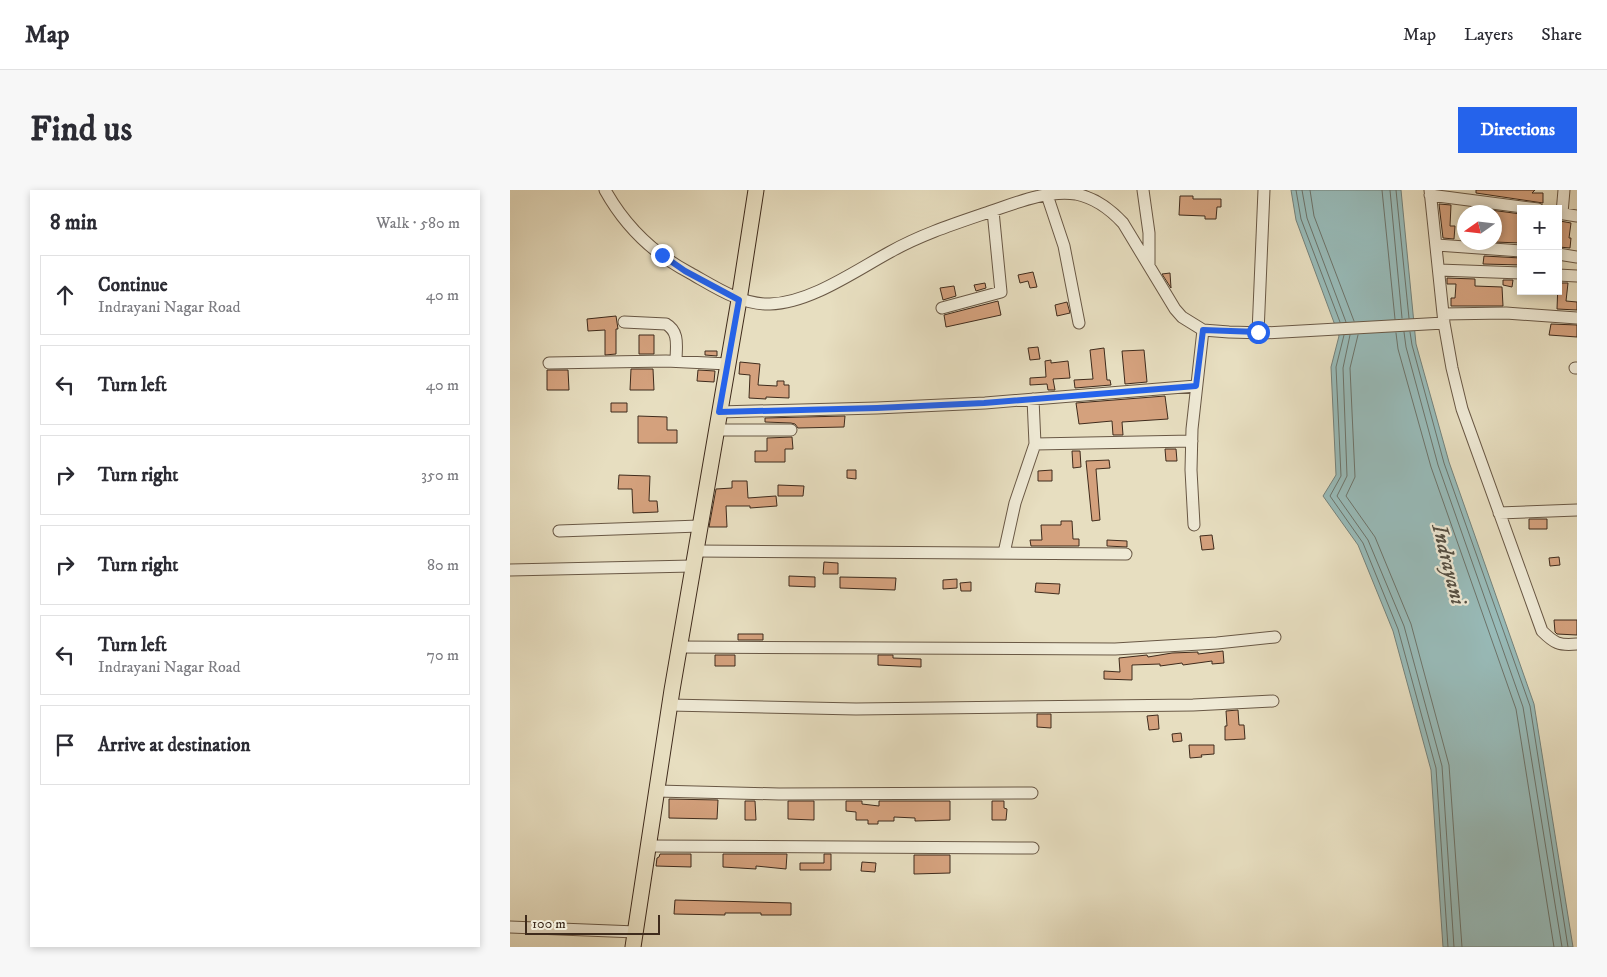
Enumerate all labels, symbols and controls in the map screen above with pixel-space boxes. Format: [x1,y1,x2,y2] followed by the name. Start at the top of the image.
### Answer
[25,20,69,50] text: Map
[1403,24,1436,46] text: Map
[1464,24,1513,46] text: Layers
[1541,24,1582,46] text: Share
[1458,107,1577,153] button: Directions
[30,108,132,152] text: Find us
[1457,205,1502,250] north arrow
[1517,205,1562,295] map controls
[1517,205,1562,250] button: +
[50,210,97,236] text: 8 min
[376,213,460,233] text: Walk · 580 m
[651,244,674,267] route end
[1517,250,1562,295] button: −
[98,274,168,297] text: Continue
[51,281,79,309] icon: ahead
[426,285,459,305] text: 40 m
[98,297,241,317] text: Indrayani Nagar Road
[1247,321,1270,344] route start
[51,371,79,399] icon: left
[98,374,167,397] text: Turn left
[426,375,459,395] text: 40 m
[51,461,79,489] icon: right
[98,464,178,487] text: Turn right
[421,465,459,485] text: 350 m
[1425,519,1472,609] water label: Indrayani
[51,551,79,579] icon: right
[98,554,178,577] text: Turn right
[427,555,459,575] text: 80 m
[98,634,167,657] text: Turn left
[51,641,79,669] icon: left
[427,645,459,665] text: 70 m
[98,657,241,677] text: Indrayani Nagar Road
[51,731,79,759] icon: arrive
[98,734,250,757] text: Arrive at destination
[525,912,660,935] scale bar
[532,915,566,933] text: 100 m

